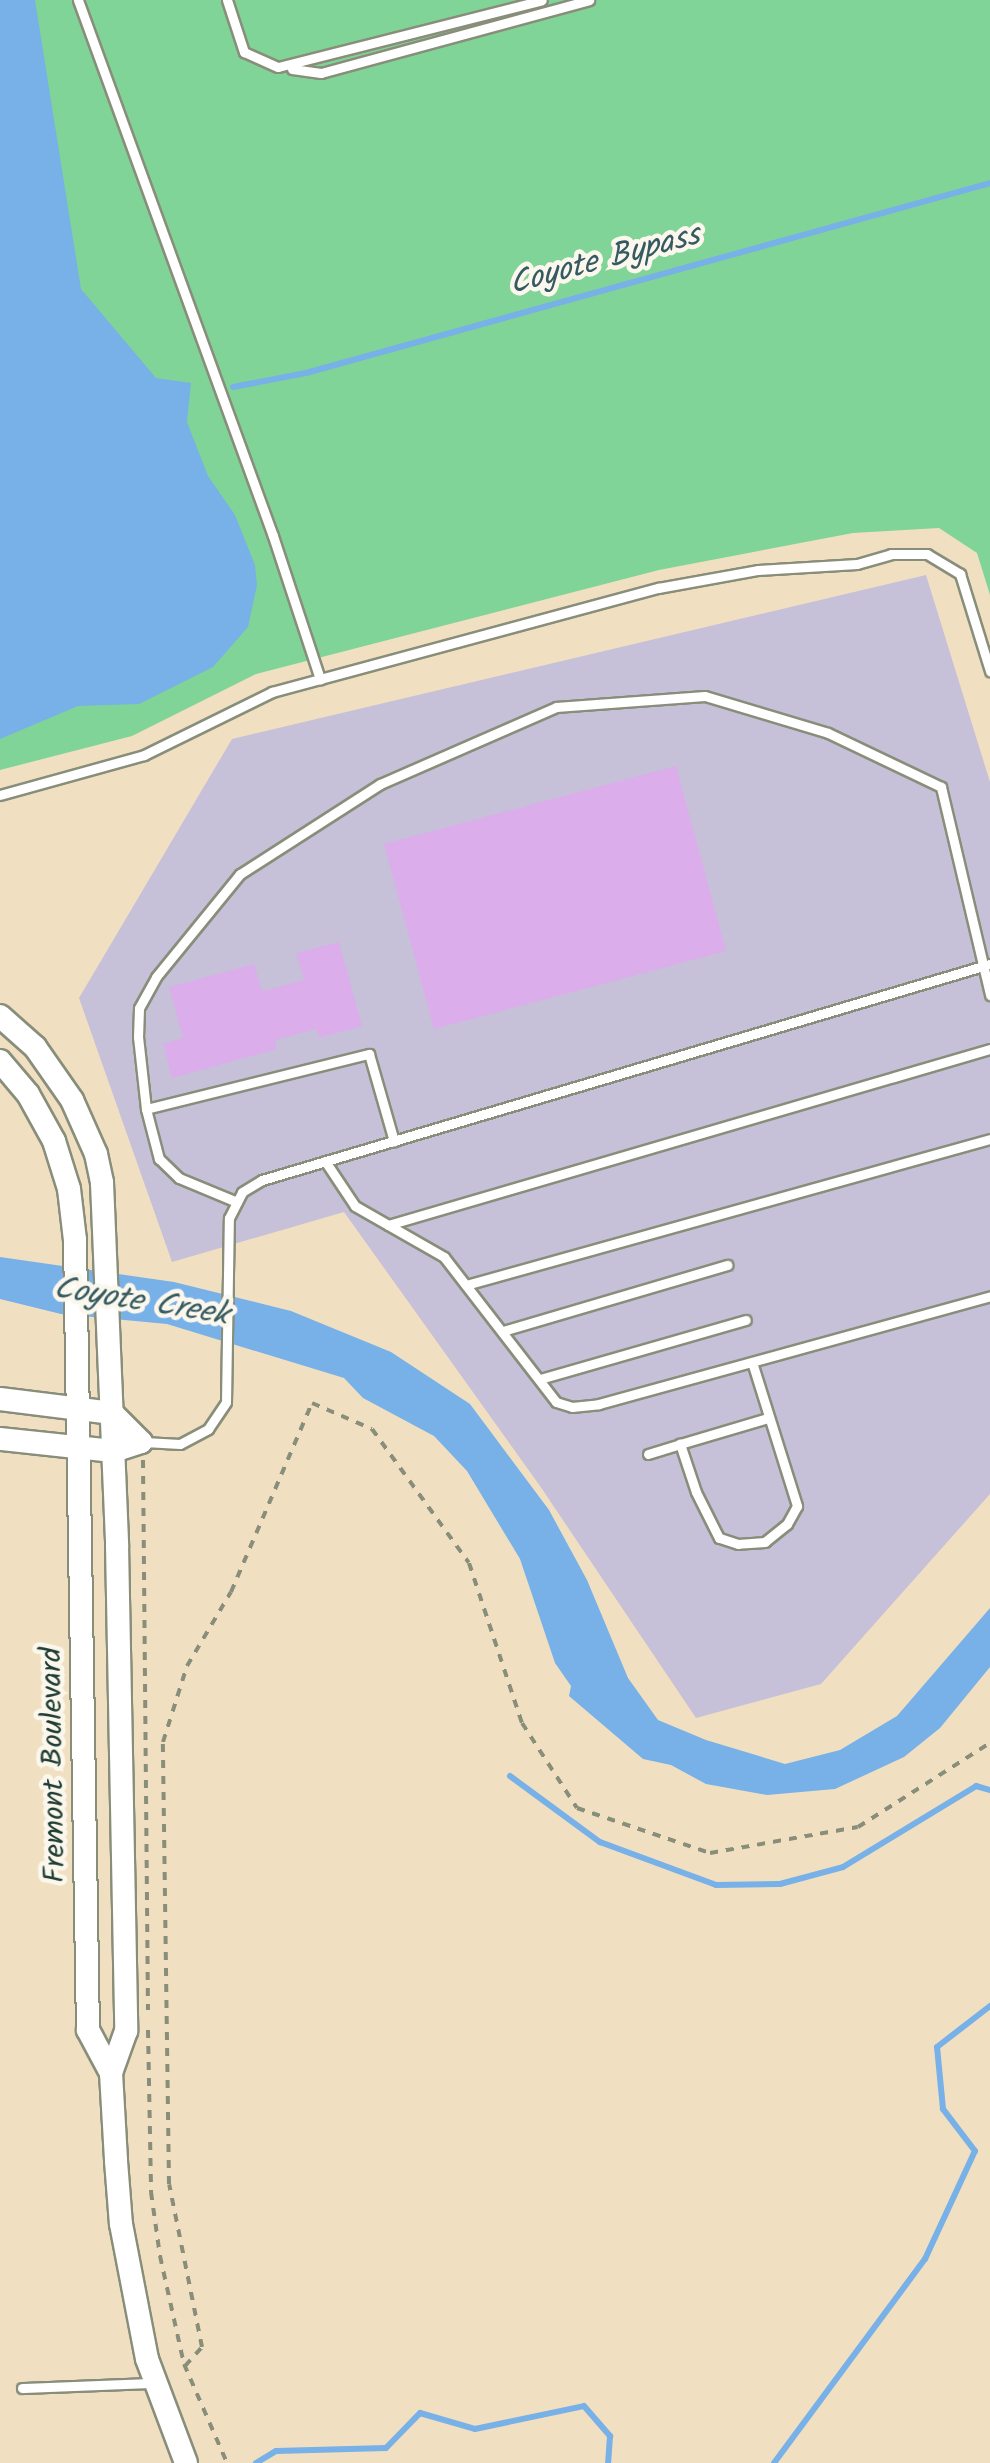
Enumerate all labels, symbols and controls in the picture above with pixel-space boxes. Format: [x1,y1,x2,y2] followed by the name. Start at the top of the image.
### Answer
[505,217,705,305] water label: Coyote Bypass
[51,1270,231,1336] water label: Coyote Creek
[34,1647,74,1883] street label: Fremont Boulevard

